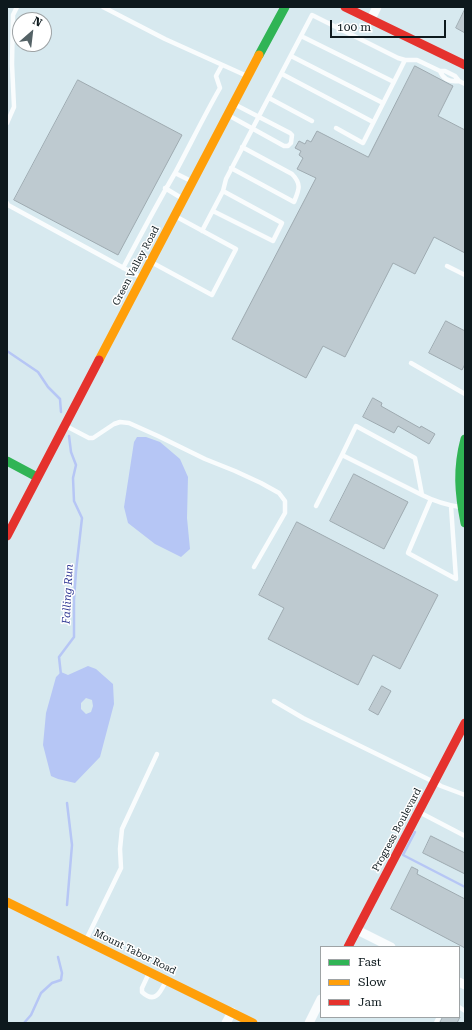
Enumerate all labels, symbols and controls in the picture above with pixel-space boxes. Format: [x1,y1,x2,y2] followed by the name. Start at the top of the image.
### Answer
[12,12,52,52] north arrow
[332,12,448,38] scale bar
[31,14,44,30] text: N
[337,20,371,34] text: 100 m
[110,224,162,308] street label: Green Valley Road
[60,564,76,624] water label: Falling Run
[370,786,424,874] street label: Progress Boulevard
[92,927,178,977] street label: Mount Tabor Road
[320,946,460,1018] legend
[358,955,381,969] text: Fast
[358,975,386,989] text: Slow
[358,995,382,1009] text: Jam

